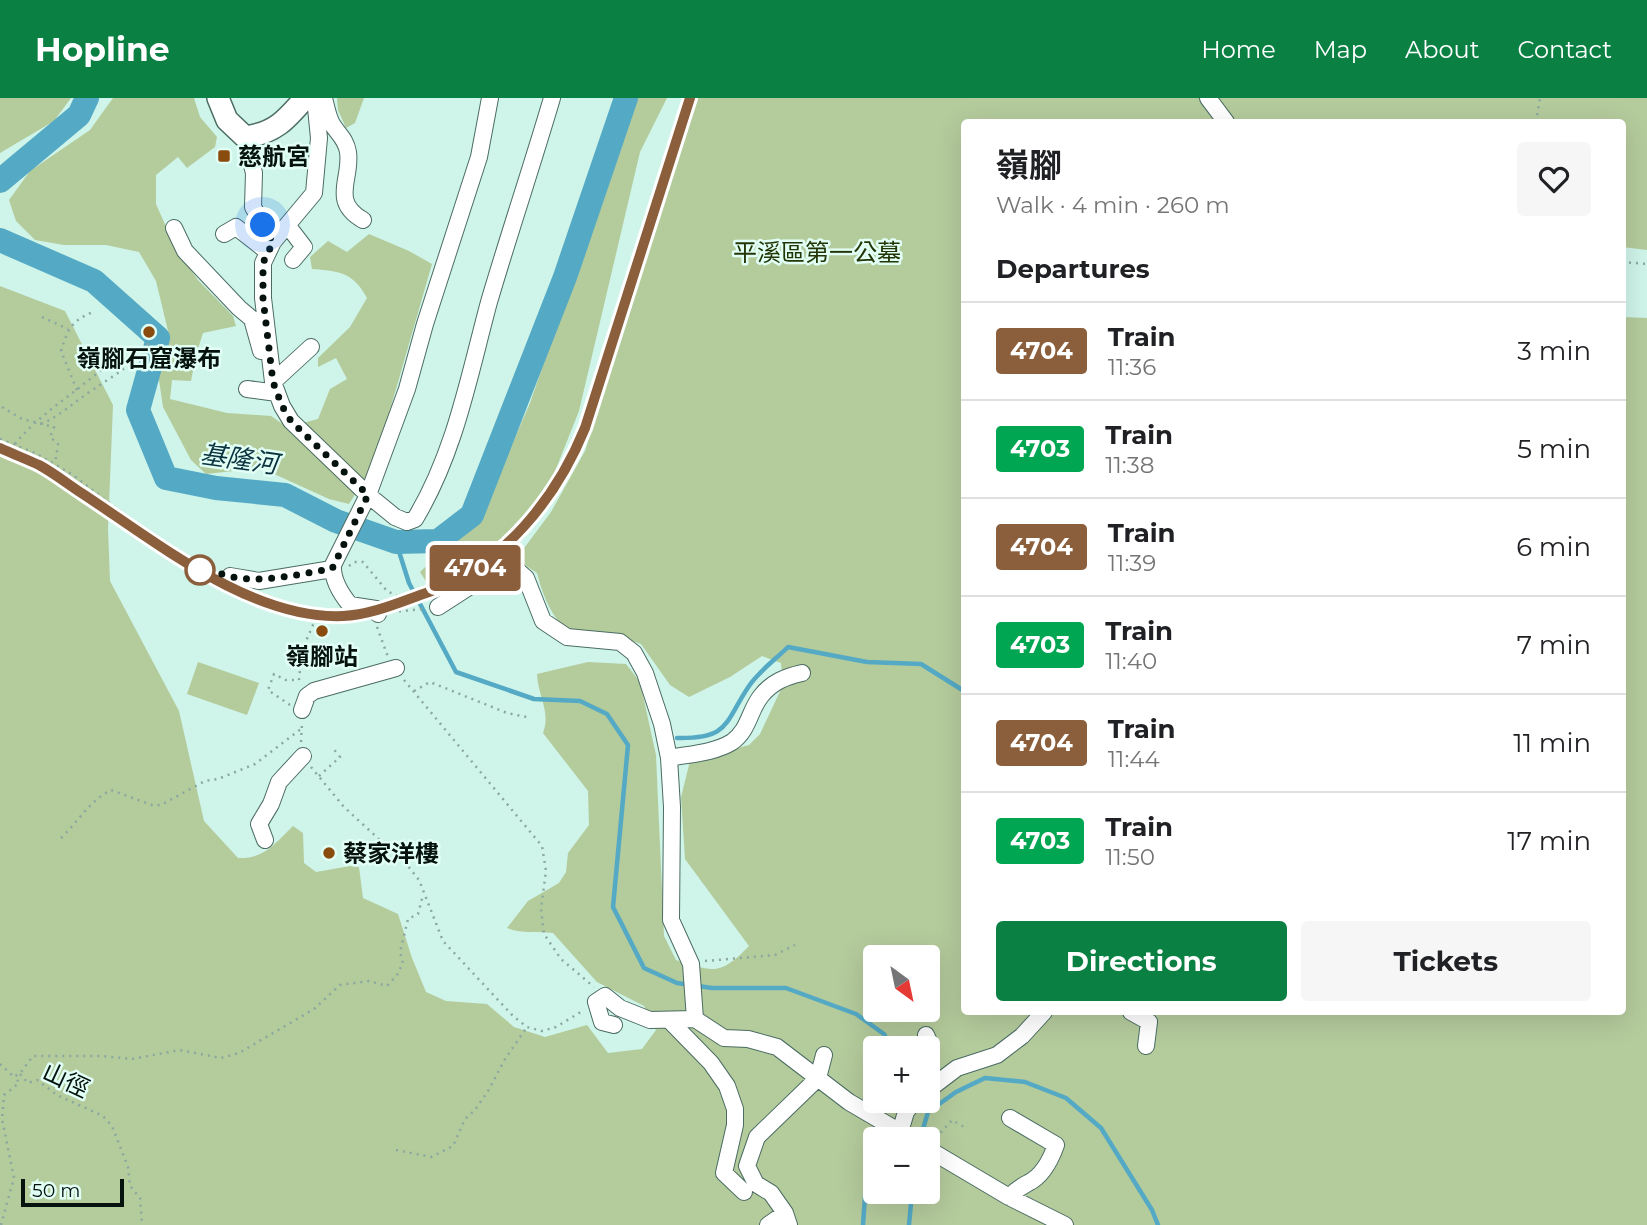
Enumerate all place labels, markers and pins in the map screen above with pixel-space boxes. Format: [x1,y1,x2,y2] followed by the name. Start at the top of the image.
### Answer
[238,142,310,171] place label: 慈航宮
[216,148,232,164] marker: 慈航宮
[141,324,157,340] marker: 嶺腳石窟瀑布
[76,344,221,373] place label: 嶺腳石窟瀑布
[185,555,215,585] unlabelled marker
[314,623,330,639] marker: 嶺腳站
[285,642,358,671] place label: 嶺腳站
[343,839,439,868] place label: 蔡家洋樓
[321,845,337,861] marker: 蔡家洋樓

